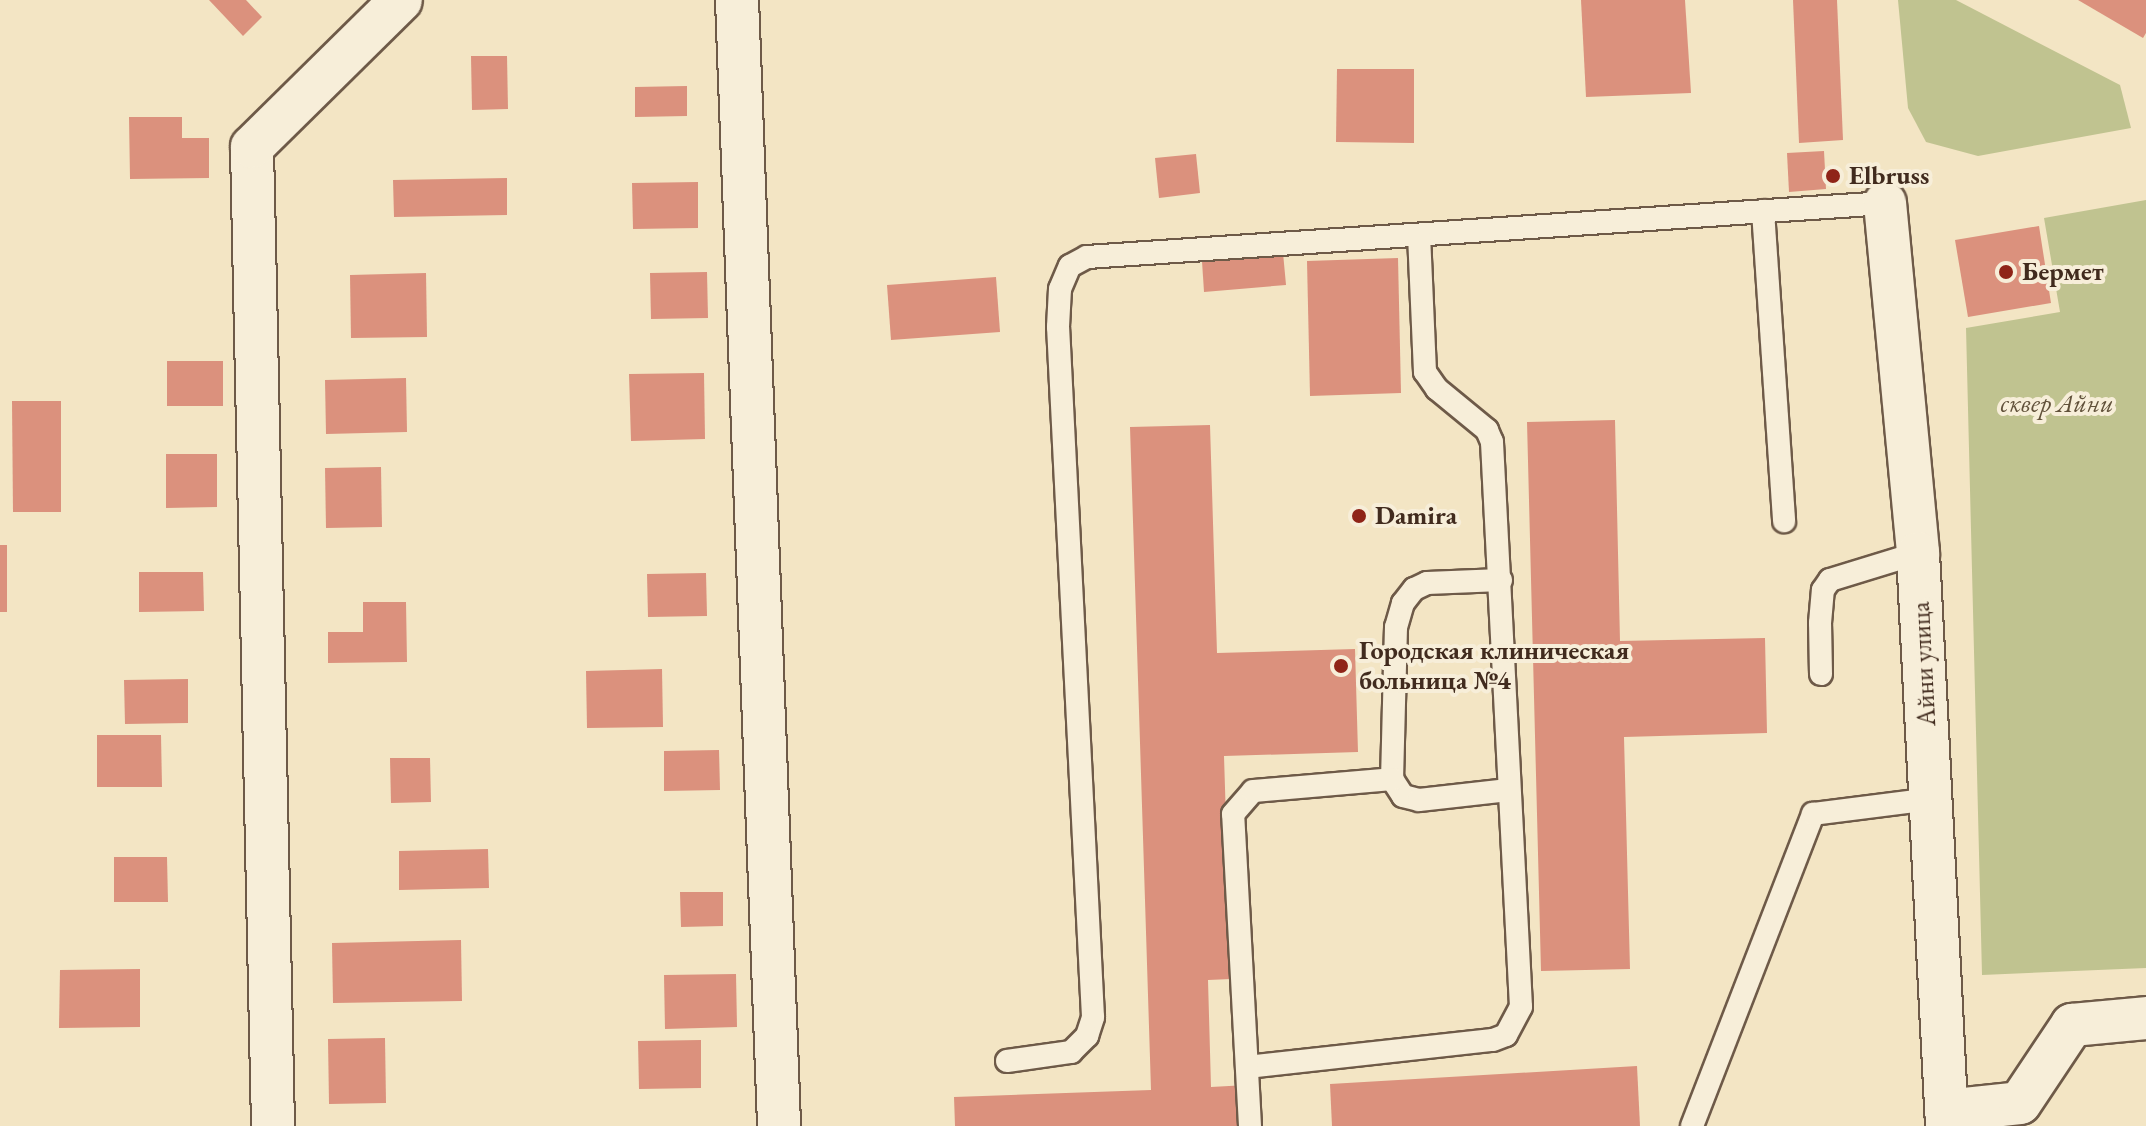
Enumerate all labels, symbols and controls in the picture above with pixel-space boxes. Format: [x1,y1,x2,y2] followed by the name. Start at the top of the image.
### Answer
[1849,160,1929,192] place label: Elbruss
[1824,167,1842,185] marker: Elbruss
[2022,256,2104,288] place label: Бермет
[1997,263,2015,281] marker: Бермет
[2001,388,2113,420] park label: сквер Айни
[1375,500,1457,532] place label: Damira
[1350,507,1368,525] marker: Damira
[1905,601,1943,727] street label: Айни улица
[1359,635,1629,696] place label: Городская клиническая больница №4
[1330,655,1352,677] marker: Городская клиническая больница №4

